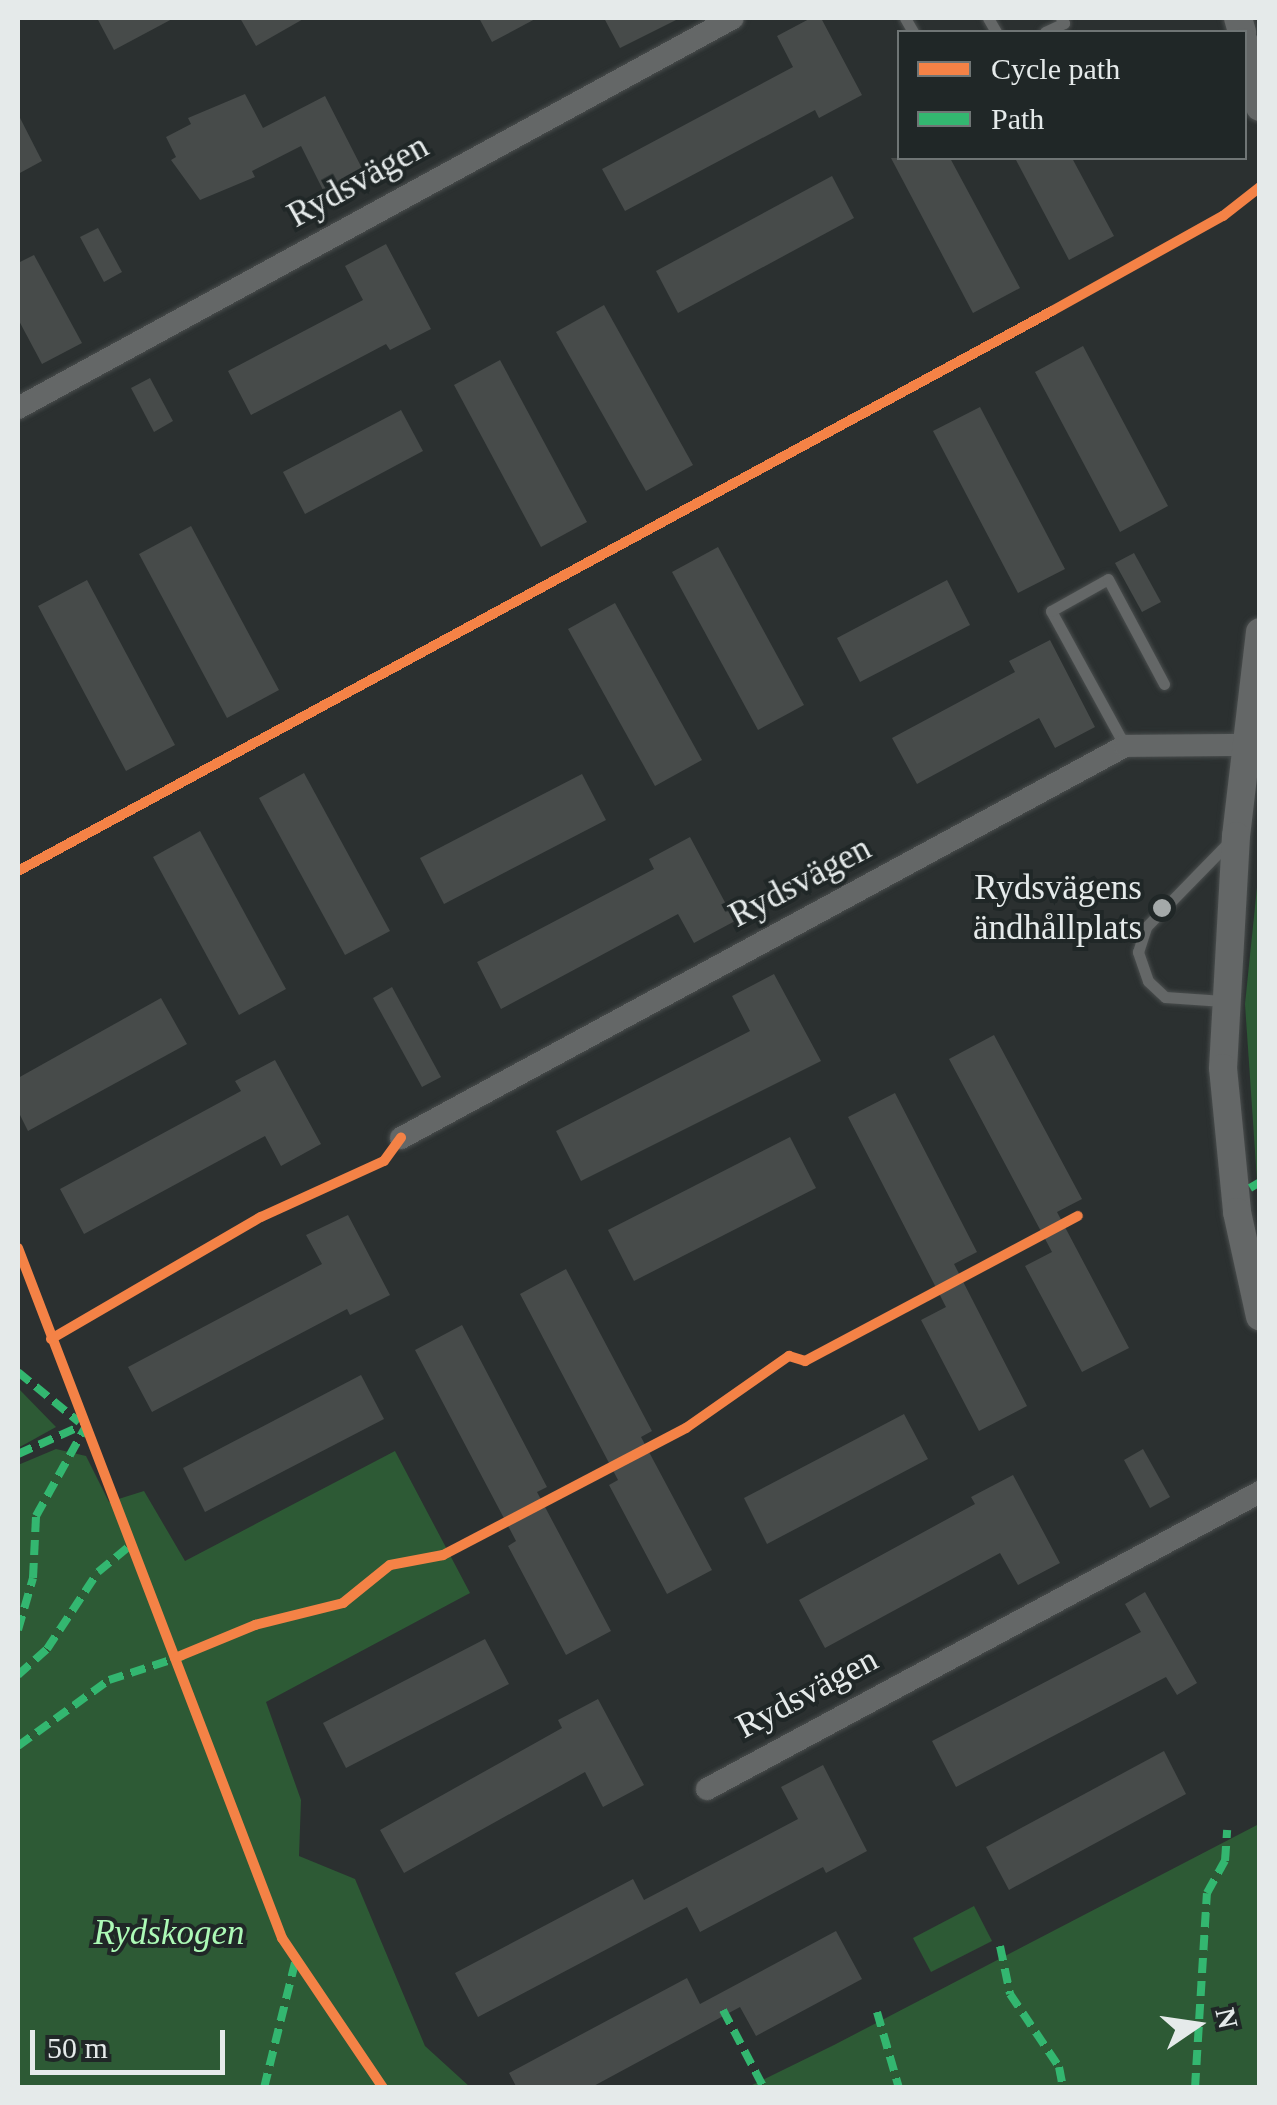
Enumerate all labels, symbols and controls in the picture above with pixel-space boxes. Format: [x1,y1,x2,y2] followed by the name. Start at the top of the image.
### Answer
[897,30,1247,160] legend
[991,52,1120,85] text: Cycle path
[991,102,1044,135] text: Path
[280,125,436,237] street label: Rydsvägen
[722,827,878,937] street label: Rydsvägen
[973,867,1142,949] place label: Rydsvägens ändhållplats
[1151,897,1173,919] marker: Rydsvägens ändhållplats
[729,1638,885,1748] street label: Rydsvägen
[94,1912,244,1954] park label: Rydskogen
[1147,1975,1247,2075] north arrow
[1209,2005,1244,2031] text: N
[35,2010,230,2072] scale bar
[47,2031,108,2064] text: 50 m

